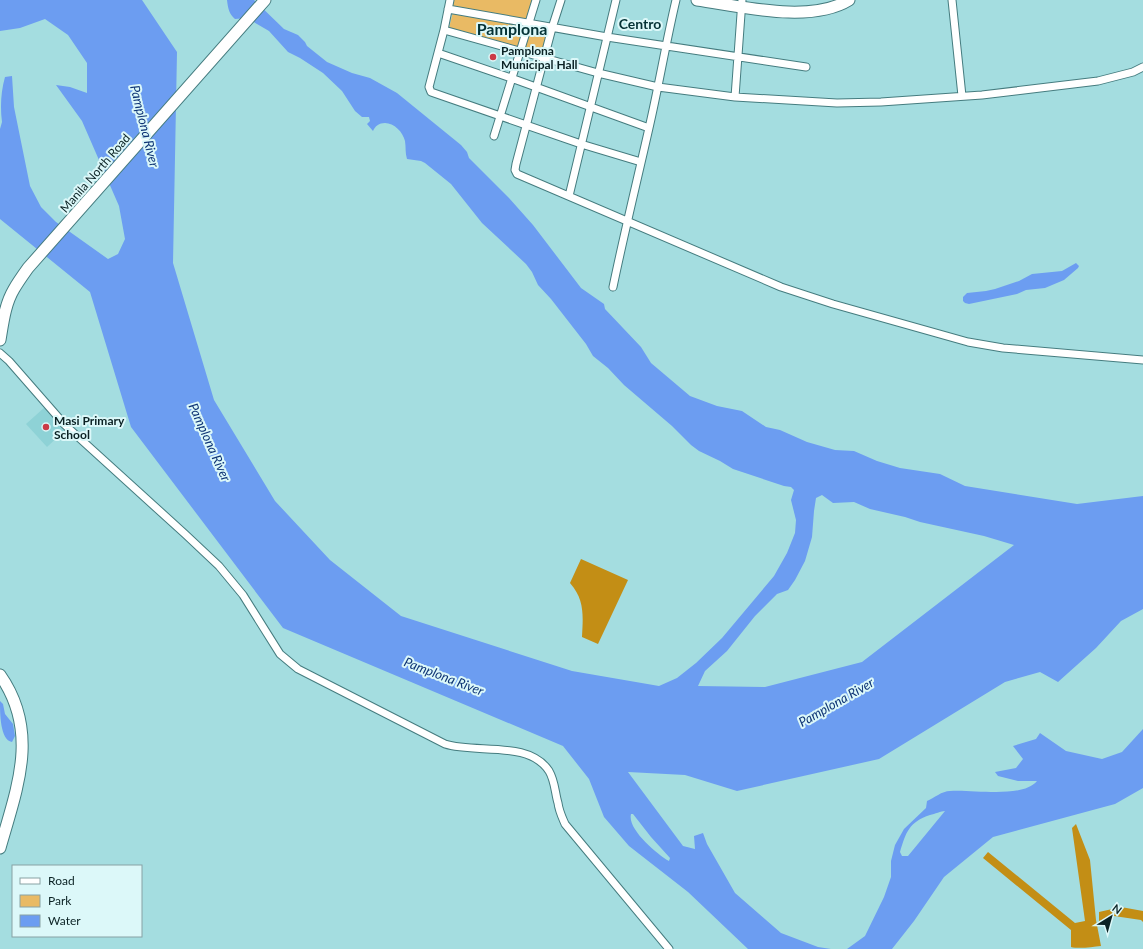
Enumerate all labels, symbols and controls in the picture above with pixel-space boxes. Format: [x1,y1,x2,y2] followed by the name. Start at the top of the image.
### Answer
[619,15,661,32] district label: Centro
[477,19,547,38] district label: Pamplona
[501,43,578,72] place label: Pamplona Municipal Hall
[488,52,498,62] marker: Pamplona Municipal Hall
[127,83,163,169] water label: Pamplona River
[57,131,133,215] street label: Manila North Road
[186,400,235,484] water label: Pamplona River
[54,413,125,442] place label: Masi Primary School
[41,422,51,432] marker: Masi Primary School
[402,653,487,699] water label: Pamplona River
[796,674,877,730] water label: Pamplona River
[12,865,142,937] legend
[48,873,75,888] text: Road
[48,893,72,908] text: Park
[1091,897,1131,937] north arrow
[1110,901,1125,916] text: N
[48,913,81,928] text: Water

